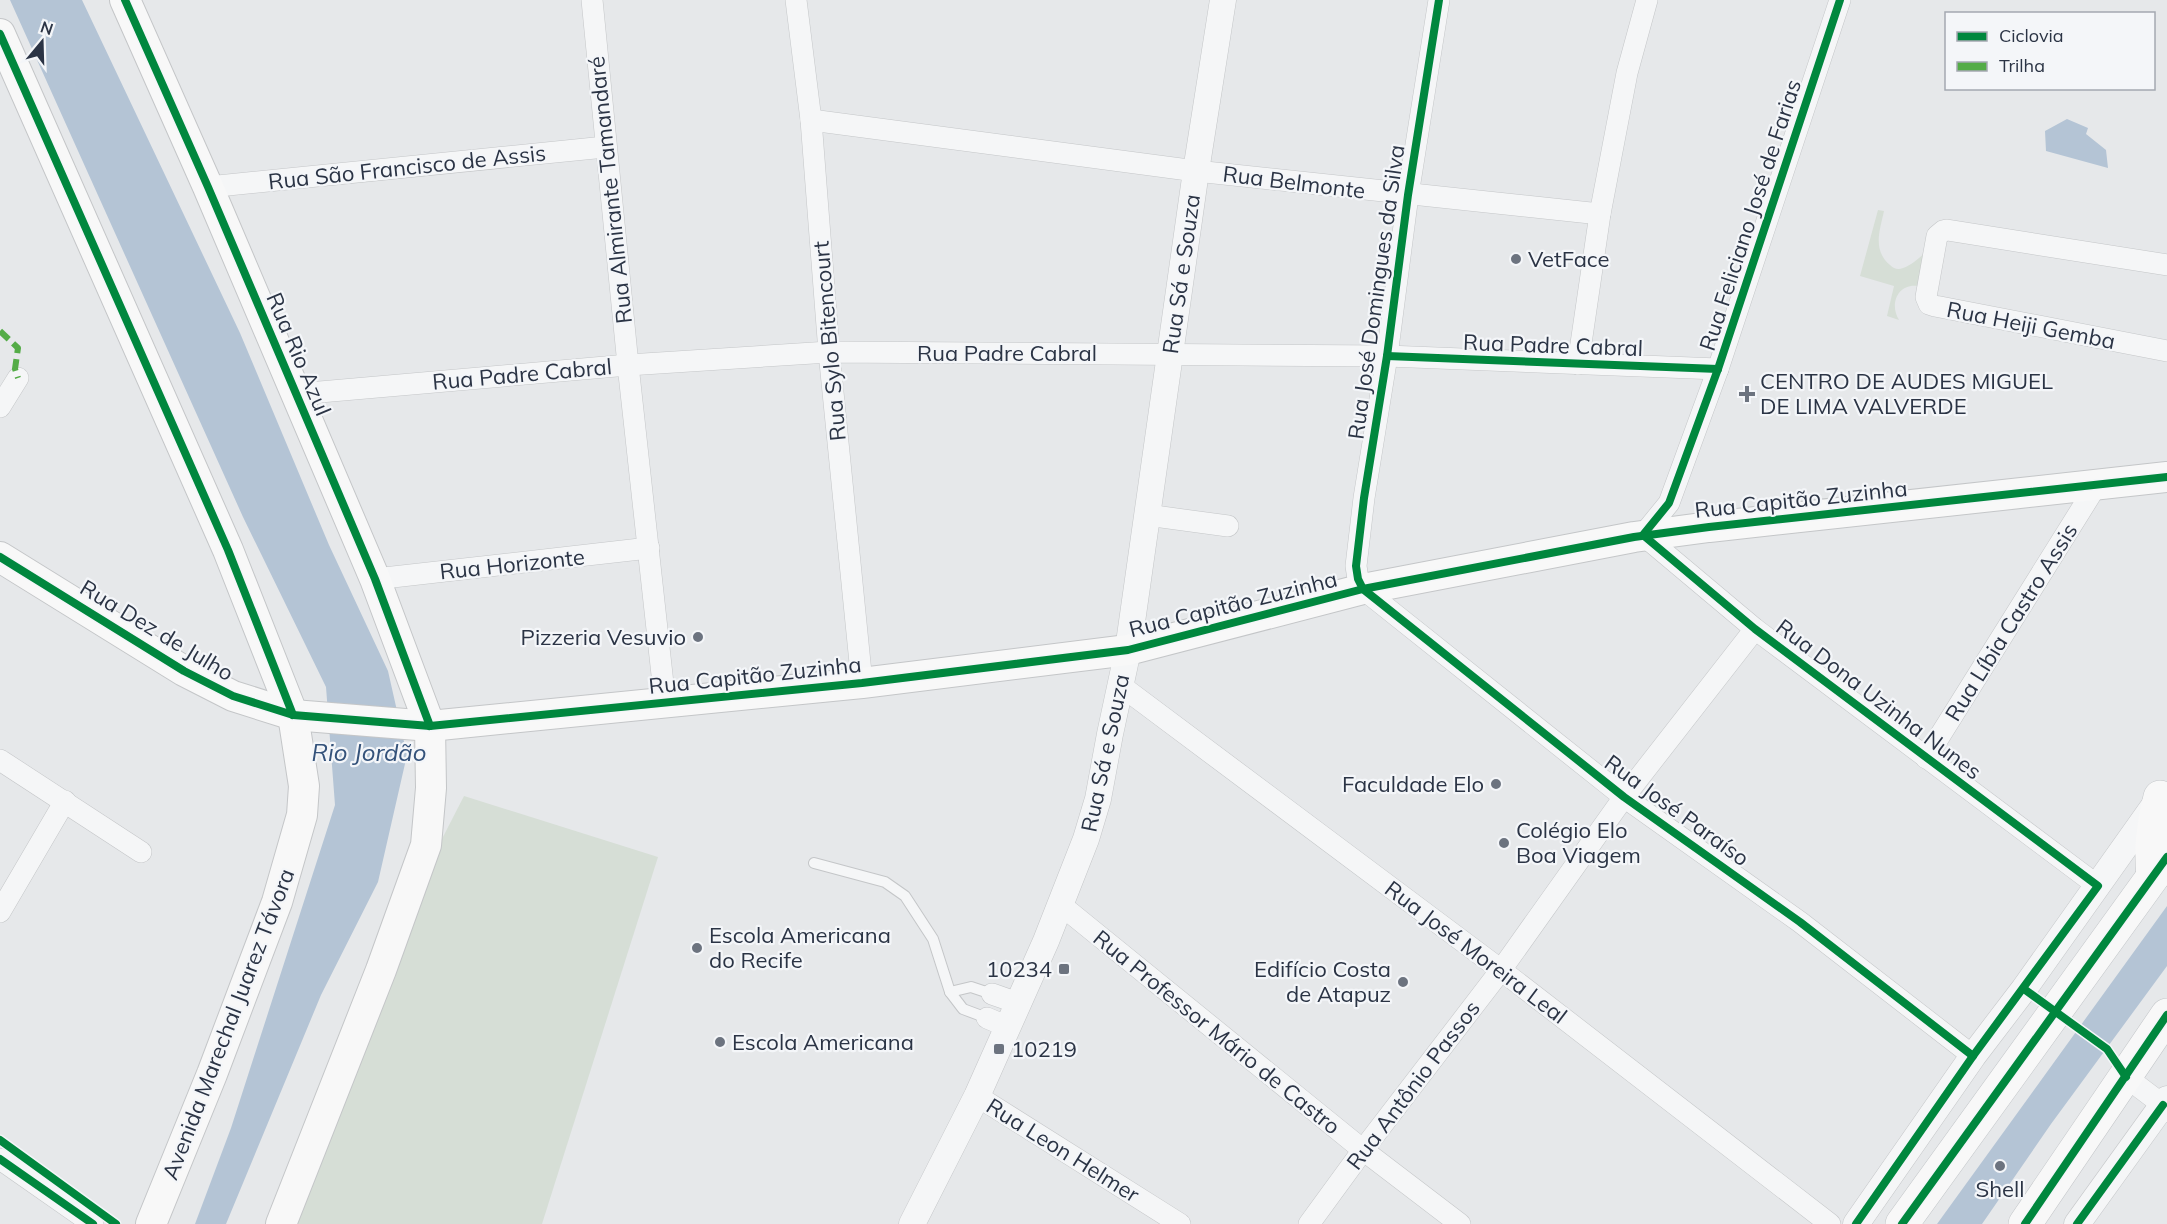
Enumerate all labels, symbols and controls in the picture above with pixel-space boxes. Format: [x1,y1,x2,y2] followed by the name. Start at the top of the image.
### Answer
[12,12,72,72] north arrow
[1945,12,2155,90] legend
[38,16,56,39] text: N
[1999,24,2064,47] text: Ciclovia
[1999,54,2045,77] text: Trilha
[582,55,638,325] street label: Rua Almirante Tamandaré
[1693,76,1807,354] street label: Rua Feliciano José de Farias
[267,138,547,196] street label: Rua São Francisco de Assis
[1341,143,1411,441] street label: Rua José Domingues da Silva
[1221,159,1367,205] street label: Rua Belmonte
[1156,192,1206,356] street label: Rua Sá e Souza
[806,240,852,442] street label: Rua Sylo Bitencourt
[1528,245,1610,273] place label: VetFace
[1509,252,1523,266] marker: VetFace
[260,288,338,420] street label: Rua Rio Azul
[1944,295,2118,355] street label: Rua Heiji Gemba
[1463,328,1643,362] street label: Rua Padre Cabral
[917,339,1097,367] street label: Rua Padre Cabral
[431,352,613,396] street label: Rua Padre Cabral
[1760,367,2053,420] place label: CENTRO DE AUDES MIGUEL DE LIMA VALVERDE
[1738,385,1756,403] marker: CENTRO DE AUDES MIGUEL DE LIMA VALVERDE
[1693,474,1909,524] street label: Rua Capitão Zuzinha
[1939,518,2083,726] street label: Rua Líbia Castro Assis
[438,542,586,586] street label: Rua Horizonte
[1126,565,1340,643] street label: Rua Capitão Zuzinha
[75,573,239,687] street label: Rua Dez de Julho
[1771,613,1987,785] street label: Rua Dona Uzinha Nunes
[521,623,686,651] place label: Pizzeria Vesuvio
[691,630,705,644] marker: Pizzeria Vesuvio
[647,650,863,700] street label: Rua Capitão Zuzinha
[1075,671,1135,835] street label: Rua Sá e Souza
[312,737,426,767] water label: Rio Jordão
[1599,748,1755,872] street label: Rua José Paraíso
[1342,770,1484,798] place label: Faculdade Elo
[1489,777,1503,791] marker: Faculdade Elo
[1516,816,1641,869] place label: Colégio Elo Boa Viagem
[1497,836,1511,850] marker: Colégio Elo Boa Viagem
[156,865,300,1183] street label: Avenida Marechal Juarez Távora
[1379,874,1573,1030] street label: Rua José Moreira Leal
[709,921,891,974] place label: Escola Americana do Recife
[1088,924,1346,1140] street label: Rua Professor Mário de Castro
[690,941,704,955] marker: Escola Americana do Recife
[986,955,1052,983] place label: 10234
[1254,955,1391,1008] place label: Edifício Costa de Atapuz
[1057,962,1071,976] marker: 10234
[1396,975,1410,989] marker: Edifício Costa de Atapuz
[1340,995,1486,1175] street label: Rua Antônio Passos
[732,1028,914,1056] place label: Escola Americana
[713,1035,727,1049] marker: Escola Americana
[1011,1035,1077,1063] place label: 10219
[992,1042,1006,1056] marker: 10219
[981,1092,1145,1208] street label: Rua Leon Helmer
[1993,1159,2007,1173] marker: Shell
[1975,1175,2025,1203] place label: Shell

